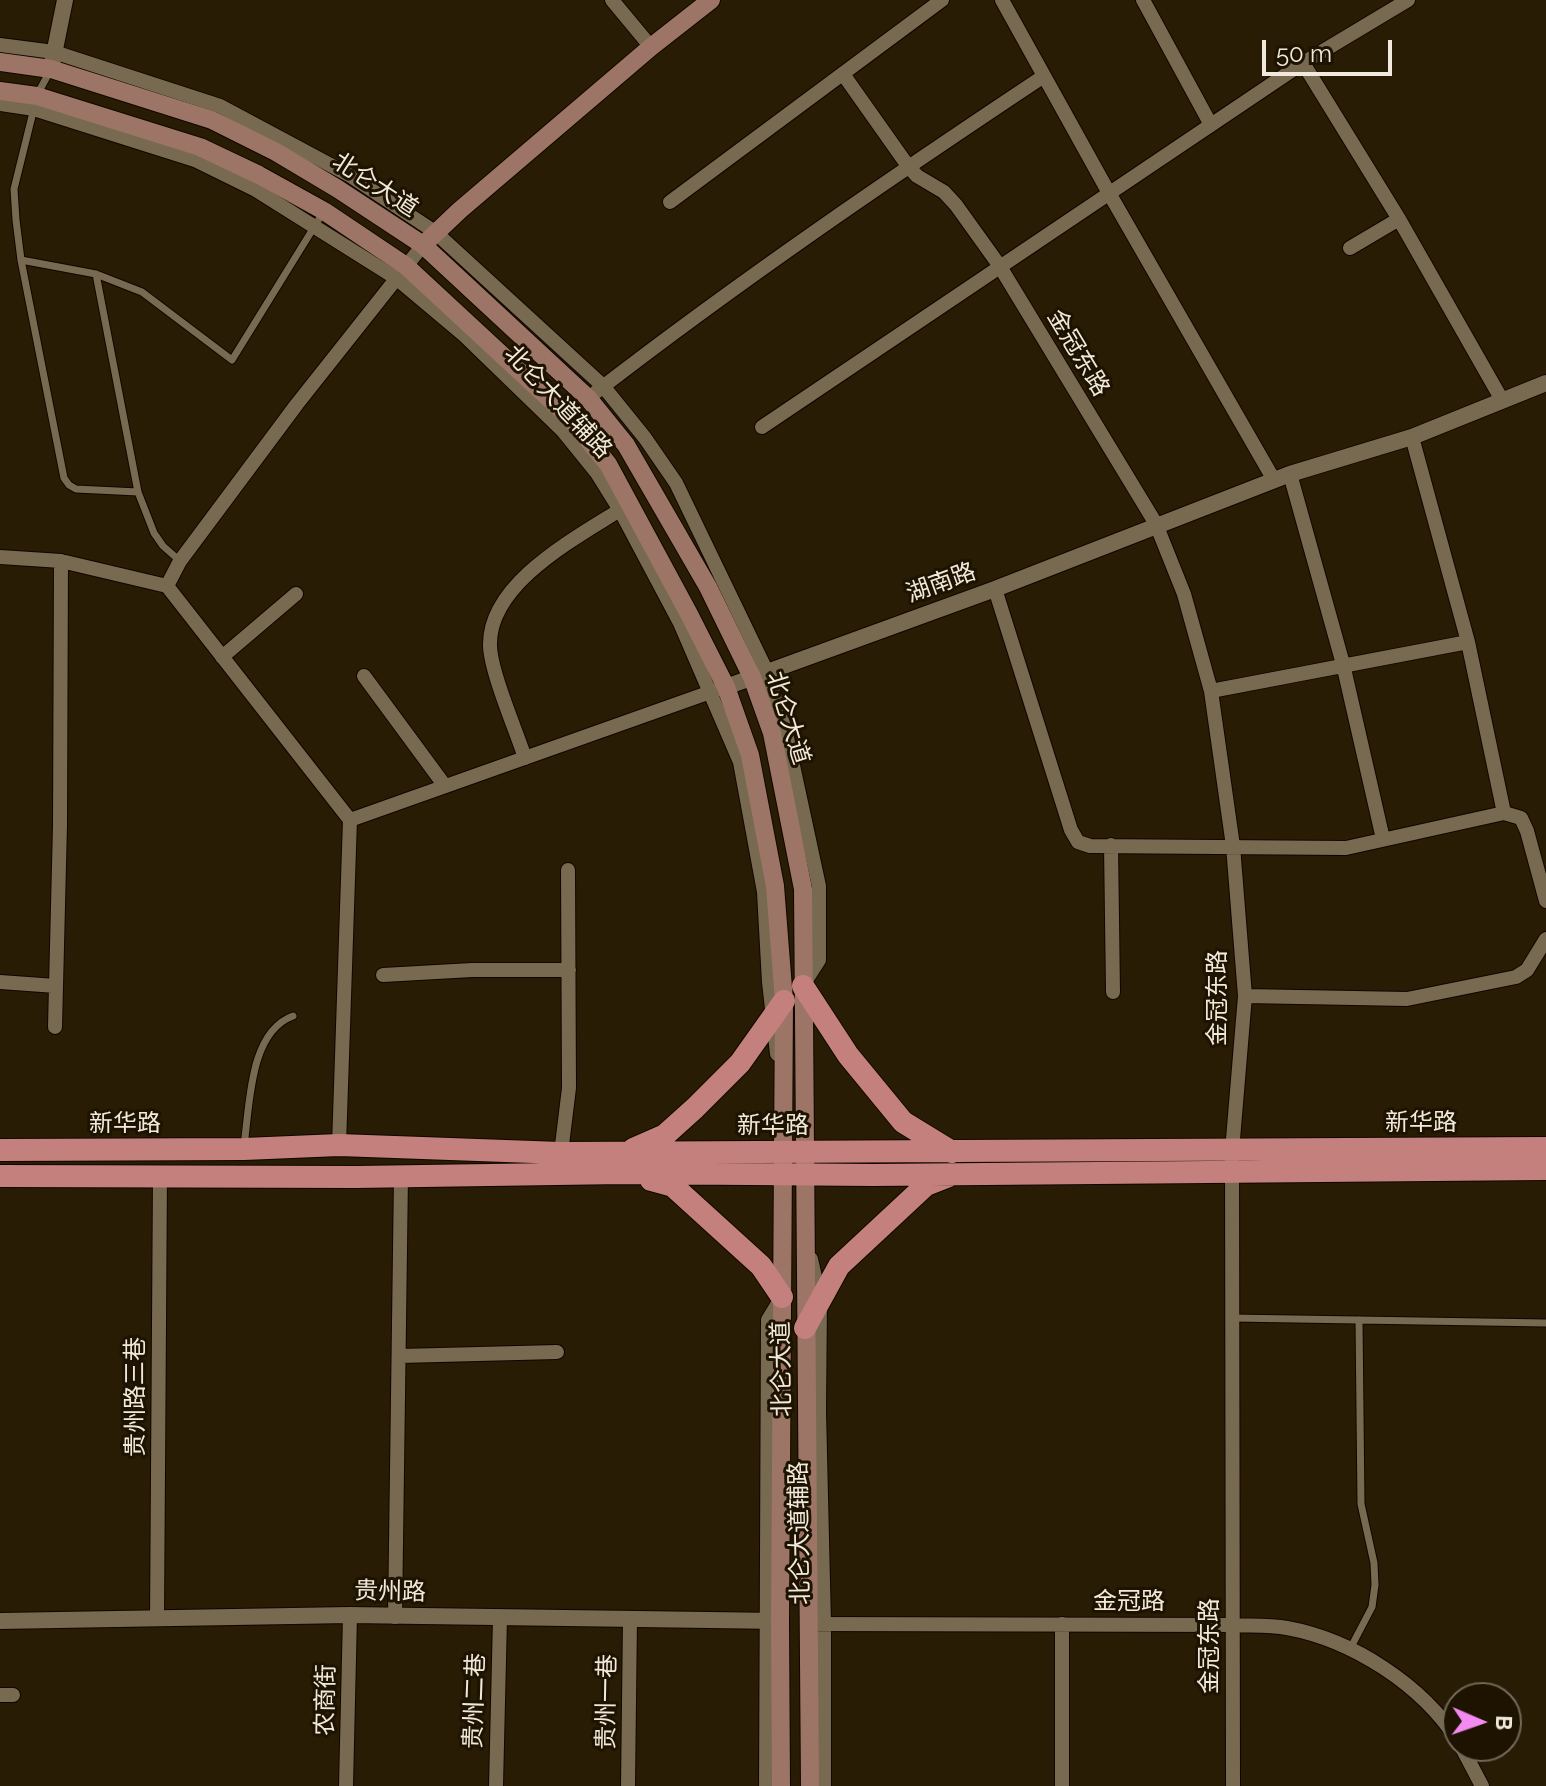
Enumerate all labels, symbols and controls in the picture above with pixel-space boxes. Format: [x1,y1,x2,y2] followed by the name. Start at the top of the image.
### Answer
[1266,24,1396,74] scale bar
[1276,39,1332,68] text: 50 m
[327,147,423,223] street label: 北仑大道
[1041,304,1115,402] street label: 金冠东路
[498,340,618,464] street label: 北仑大道辅路
[902,557,980,609] street label: 湖南路
[760,668,816,768] street label: 北仑大道
[1204,950,1232,1046] street label: 金冠东路
[1385,1109,1457,1137] street label: 新华路
[89,1110,161,1138] street label: 新华路
[737,1112,809,1140] street label: 新华路
[767,1321,797,1417] street label: 北仑大道
[122,1337,150,1457] street label: 贵州路三巷
[784,1461,816,1605] street label: 北仑大道辅路
[354,1577,426,1607] street label: 贵州路
[1093,1588,1165,1616] street label: 金冠路
[1196,1598,1224,1694] street label: 金冠东路
[459,1653,491,1749] street label: 贵州二巷
[592,1654,622,1750] street label: 贵州一巷
[311,1664,341,1736] street label: 农商街
[1442,1682,1522,1762] north arrow
[1491,1715,1517,1731] text: B

